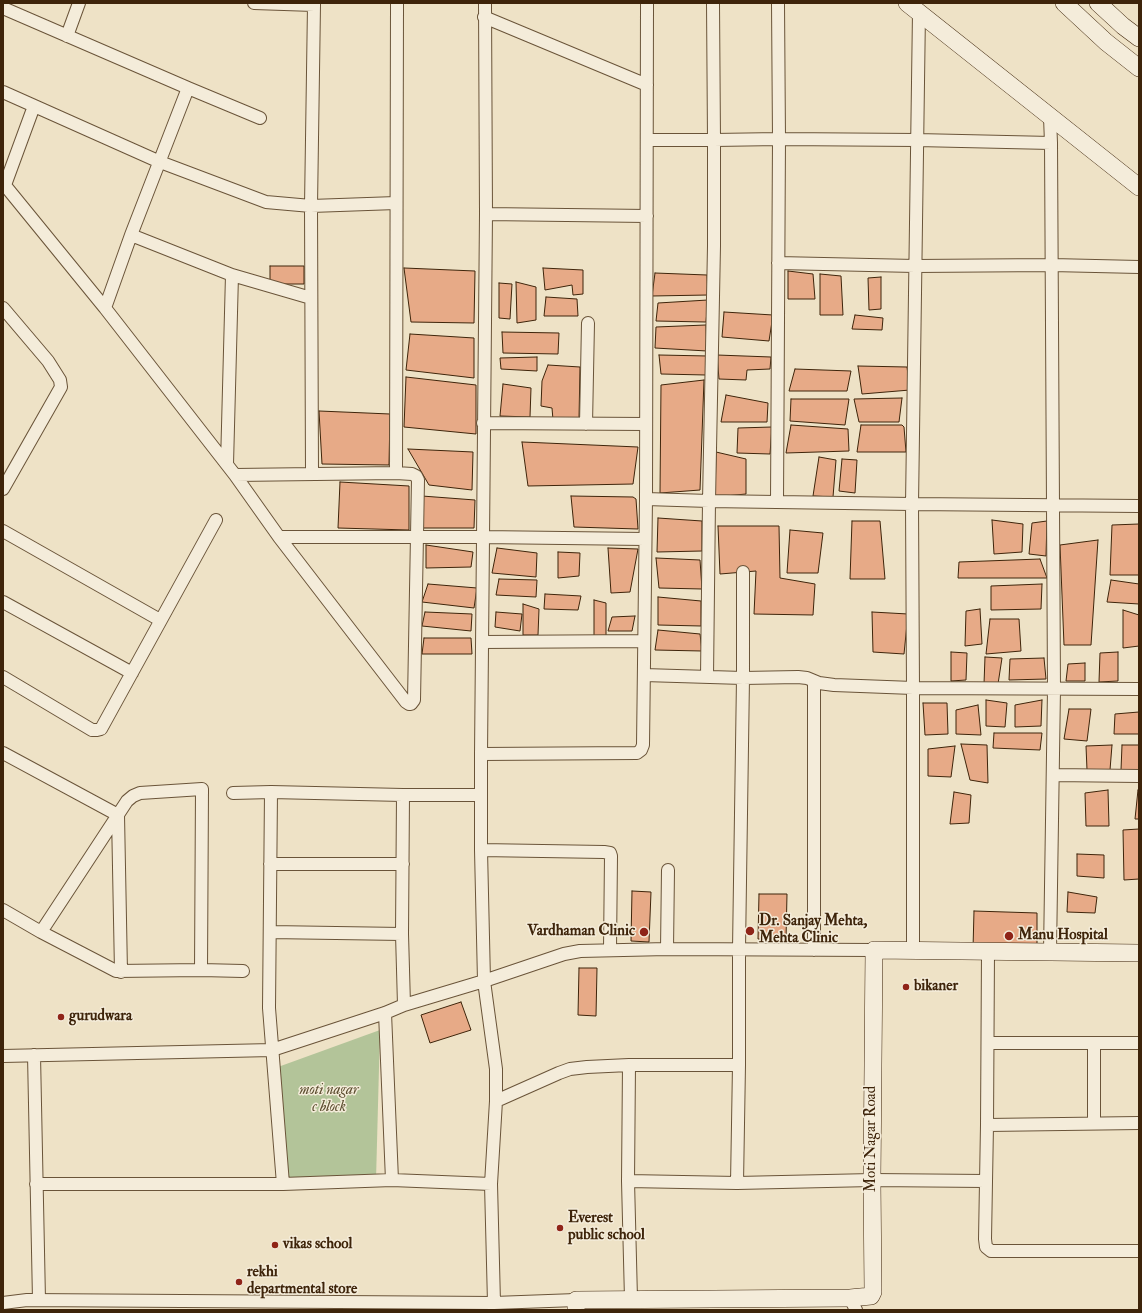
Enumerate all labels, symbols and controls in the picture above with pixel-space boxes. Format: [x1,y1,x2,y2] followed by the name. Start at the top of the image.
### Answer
[759,913,867,948] place label: Dr. Sanjay Mehta, Mehta Clinic
[527,923,635,941] place label: Vardhaman Clinic
[744,925,756,937] marker: Dr. Sanjay Mehta, Mehta Clinic
[638,926,650,938] marker: Vardhaman Clinic
[1018,927,1108,945] place label: Manu Hospital
[1003,930,1015,942] marker: Manu Hospital
[914,978,958,996] place label: bikaner
[901,982,911,992] marker: bikaner
[69,1008,132,1026] place label: gurudwara
[56,1012,66,1022] marker: gurudwara
[300,1082,358,1117] park label: moti nagar c block
[863,1086,881,1192] street label: Moti Nagar Road
[568,1210,645,1245] place label: Everest public school
[555,1223,565,1233] marker: Everest public school
[283,1236,352,1254] place label: vikas school
[270,1240,280,1250] marker: vikas school
[247,1264,357,1299] place label: rekhi departmental store
[234,1277,244,1287] marker: rekhi departmental store

